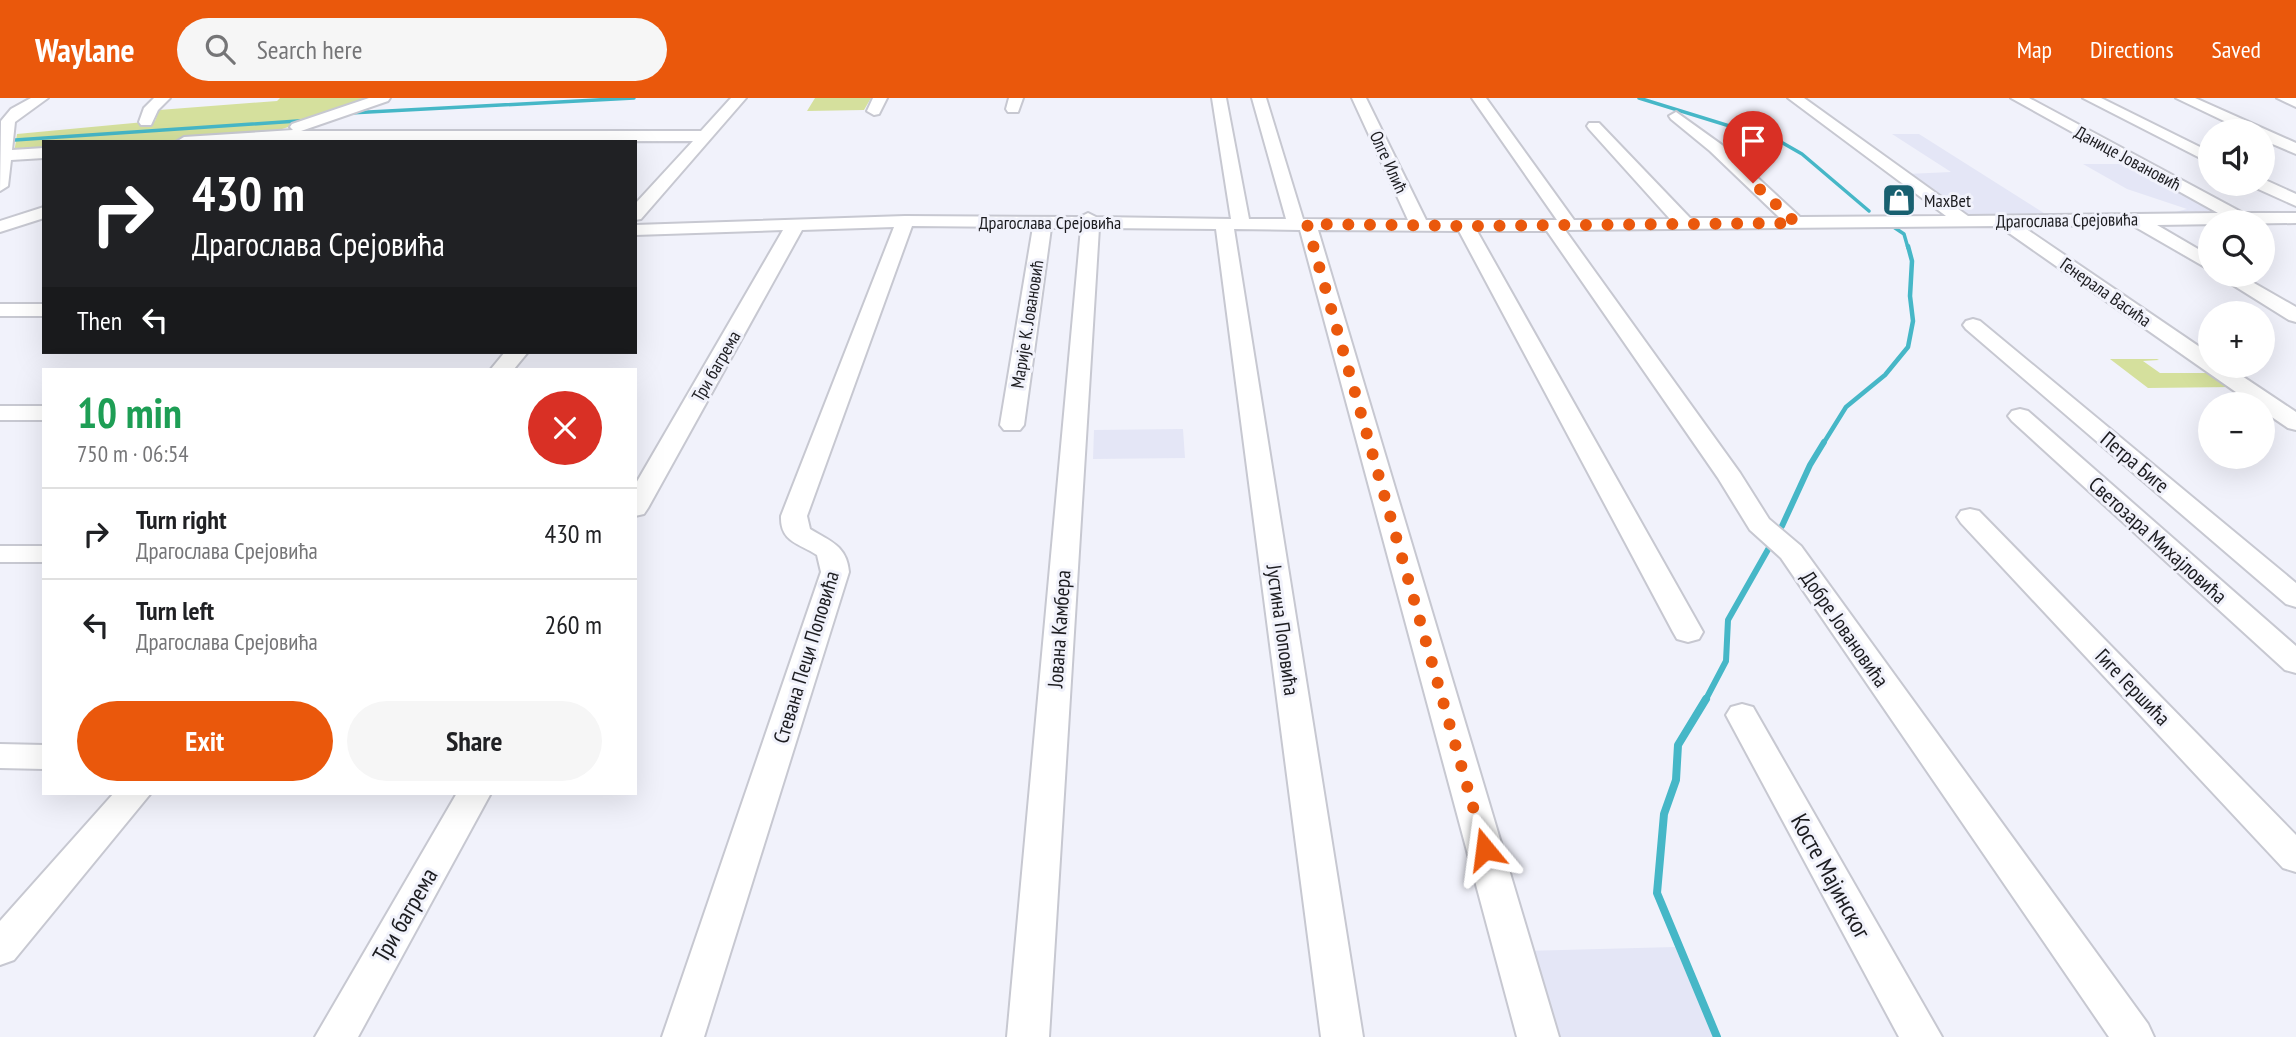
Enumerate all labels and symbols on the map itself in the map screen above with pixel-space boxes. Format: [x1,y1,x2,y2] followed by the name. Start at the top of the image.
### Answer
[1723,111,1783,183] pin
[2071,120,2185,196] street label: Данице Јовановић
[1365,127,1413,197] street label: Олге Илић
[1880,181,1918,219] shop icon: MaxBet
[1924,189,1971,212] place label: MaxBet
[1996,207,2138,233] street label: Драгослава Срејовића
[979,211,1121,234] street label: Драгослава Срејовића
[2056,252,2156,332] street label: Генерала Васића
[1006,258,1048,390] street label: Марије К. Јовановић
[687,326,745,406] street label: Три багрема
[2095,425,2175,499] street label: Петра Биге
[2083,471,2233,609] street label: Светозара Михајловића
[1260,562,1306,697] street label: Јустина Поповића
[1795,566,1895,692] street label: Добре Јовановића
[767,568,845,746] street label: Стевана Пеци Поповића
[1041,569,1077,690] street label: Јована Камбера
[2090,643,2176,731] street label: Гиге Гершића
[1784,808,1878,945] street label: Косте Мајинског
[1448,812,1522,886] position arrow
[366,862,444,968] street label: Три багрема

